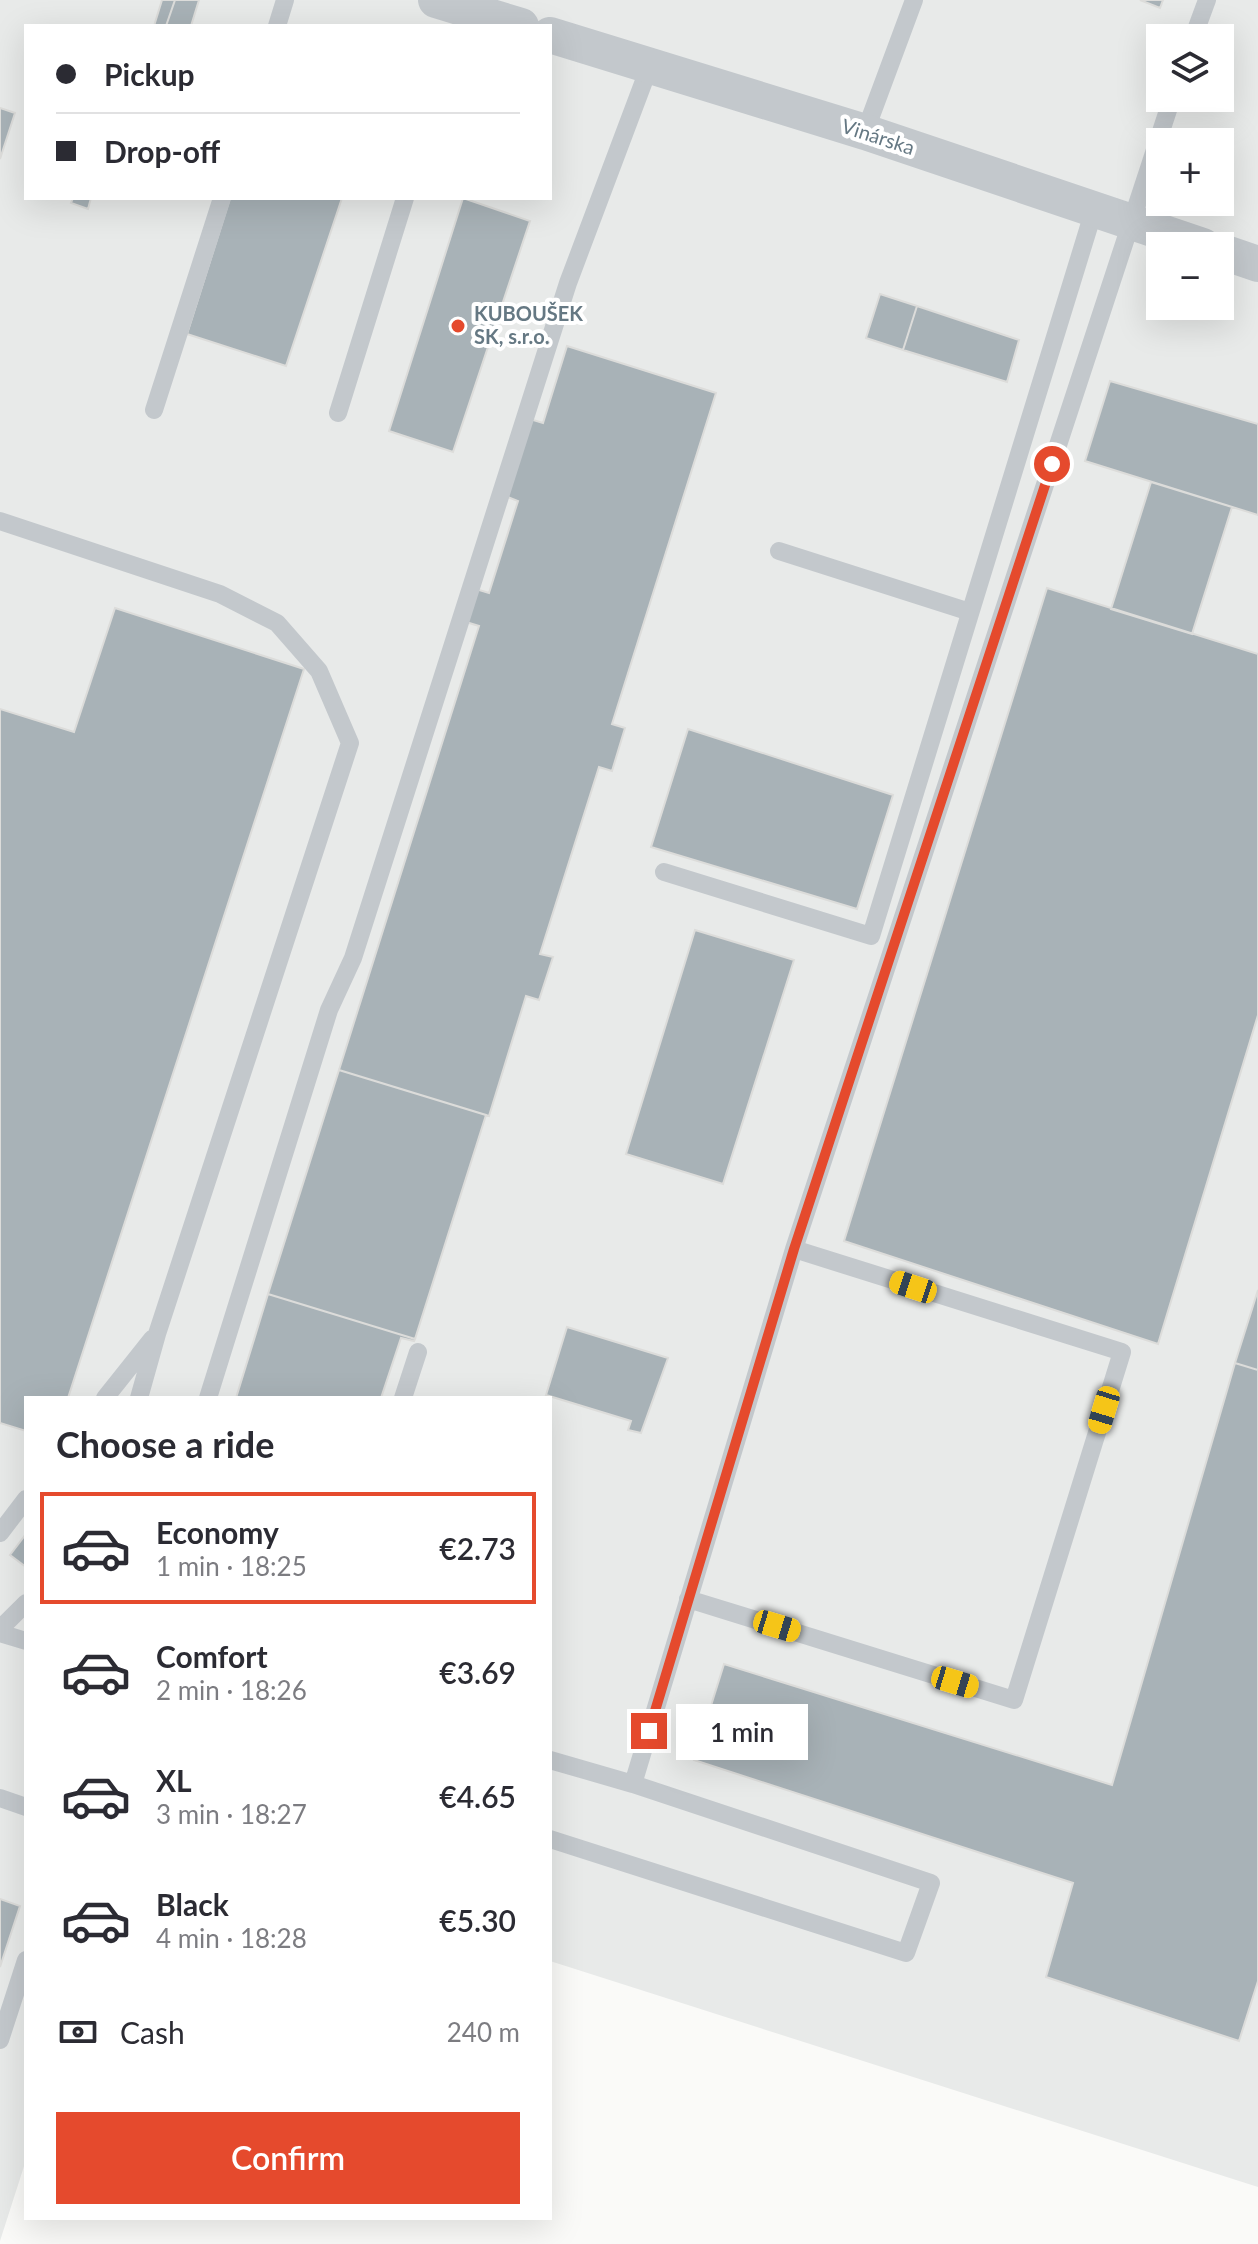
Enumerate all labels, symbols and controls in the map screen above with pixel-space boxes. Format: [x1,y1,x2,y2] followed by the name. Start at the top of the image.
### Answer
[1146,24,1234,320] map controls
[1146,24,1234,112] button: layers
[104,56,195,92] text: Pickup
[839,113,918,159] street label: Vinárska
[1146,128,1234,216] button: +
[104,133,220,169] text: Drop-off
[1146,232,1234,320] button: −
[474,301,583,348] place label: KUBOUŠEK SK, s.r.o.
[449,317,467,335] marker: KUBOUŠEK SK, s.r.o.
[1034,446,1070,482] route start
[886,1268,940,1306] car
[1086,1384,1122,1436] car
[56,1422,275,1466] text: Choose a ride
[60,1512,132,1584] icon: car
[156,1514,279,1550] text: Economy
[439,1530,516,1566] text: €2.73
[156,1550,307,1582] text: 1 min · 18:25
[751,1608,803,1644] car
[60,1636,132,1708] icon: car
[156,1638,268,1674] text: Comfort
[439,1654,516,1690] text: €3.69
[929,1664,981,1700] car
[156,1674,307,1706] text: 2 min · 18:26
[677,1703,809,1759] callout: 1 min
[631,1713,667,1749] route end
[710,1716,774,1748] text: 1 min
[60,1760,132,1832] icon: car
[156,1762,192,1798] text: XL
[439,1778,516,1814] text: €4.65
[156,1798,307,1830] text: 3 min · 18:27
[60,1884,132,1956] icon: car
[156,1886,229,1922] text: Black
[439,1902,516,1938] text: €5.30
[156,1922,307,1954] text: 4 min · 18:28
[56,2010,100,2054] icon: cash
[120,2014,185,2050] text: Cash
[447,2016,520,2048] text: 240 m
[56,2112,520,2204] button: Confirm

